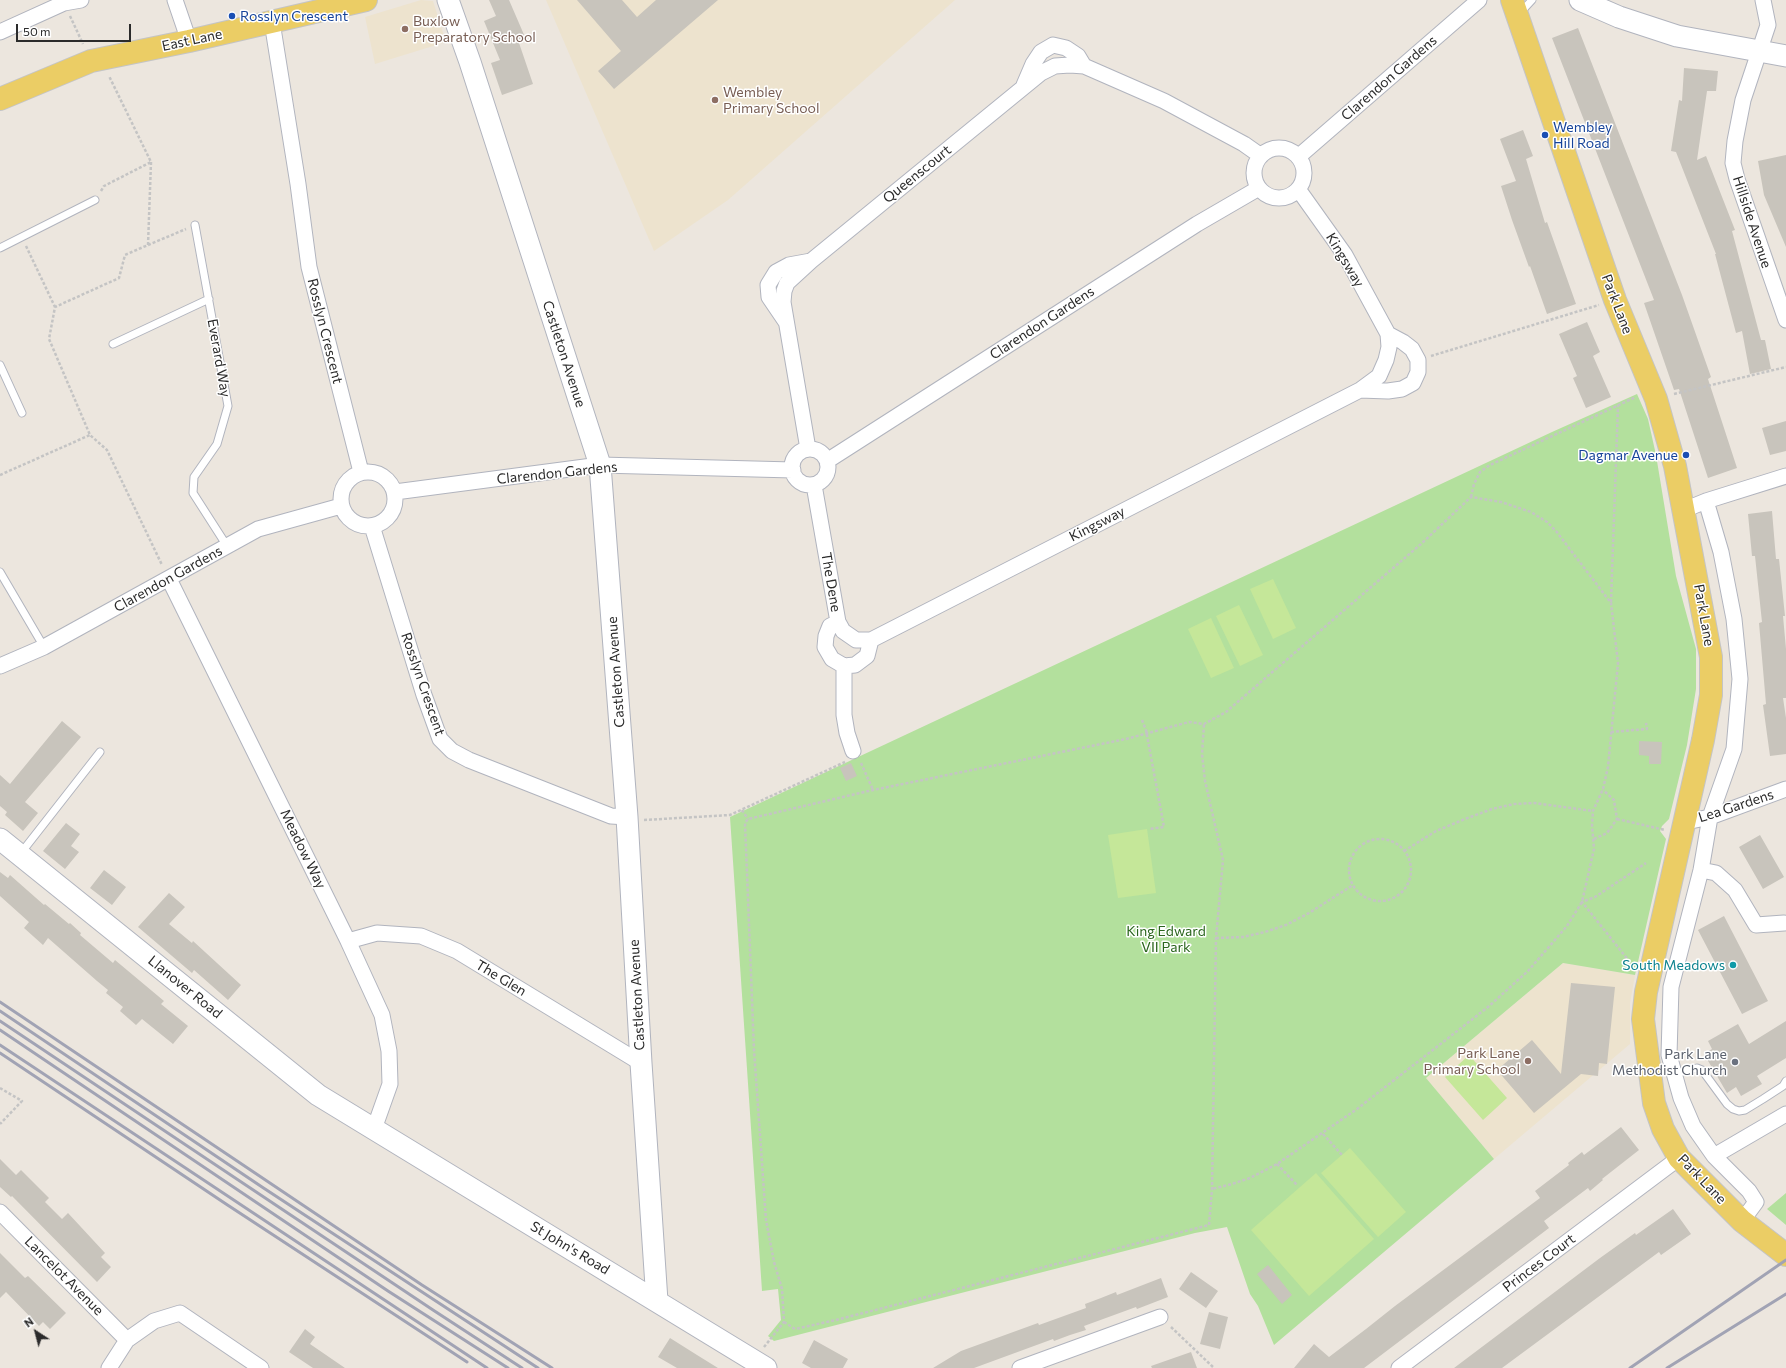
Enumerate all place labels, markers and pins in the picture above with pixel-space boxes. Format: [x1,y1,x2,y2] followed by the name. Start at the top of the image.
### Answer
[240,8,348,24] place label: Rosslyn Crescent
[227,11,237,21] marker: Rosslyn Crescent
[413,13,536,46] place label: Buxlow Preparatory School
[400,24,410,34] marker: Buxlow Preparatory School
[723,84,819,116] place label: Wembley Primary School
[710,95,720,105] marker: Wembley Primary School
[1553,119,1612,152] place label: Wembley Hill Road
[1540,130,1550,140] marker: Wembley Hill Road
[1578,447,1678,463] place label: Dagmar Avenue
[1681,450,1691,460] marker: Dagmar Avenue
[1622,957,1725,973] place label: South Meadows
[1728,960,1738,970] marker: South Meadows
[1424,1045,1520,1078] place label: Park Lane Primary School
[1612,1046,1727,1078] place label: Park Lane Methodist Church
[1523,1056,1533,1066] marker: Park Lane Primary School
[1730,1057,1740,1067] marker: Park Lane Methodist Church

